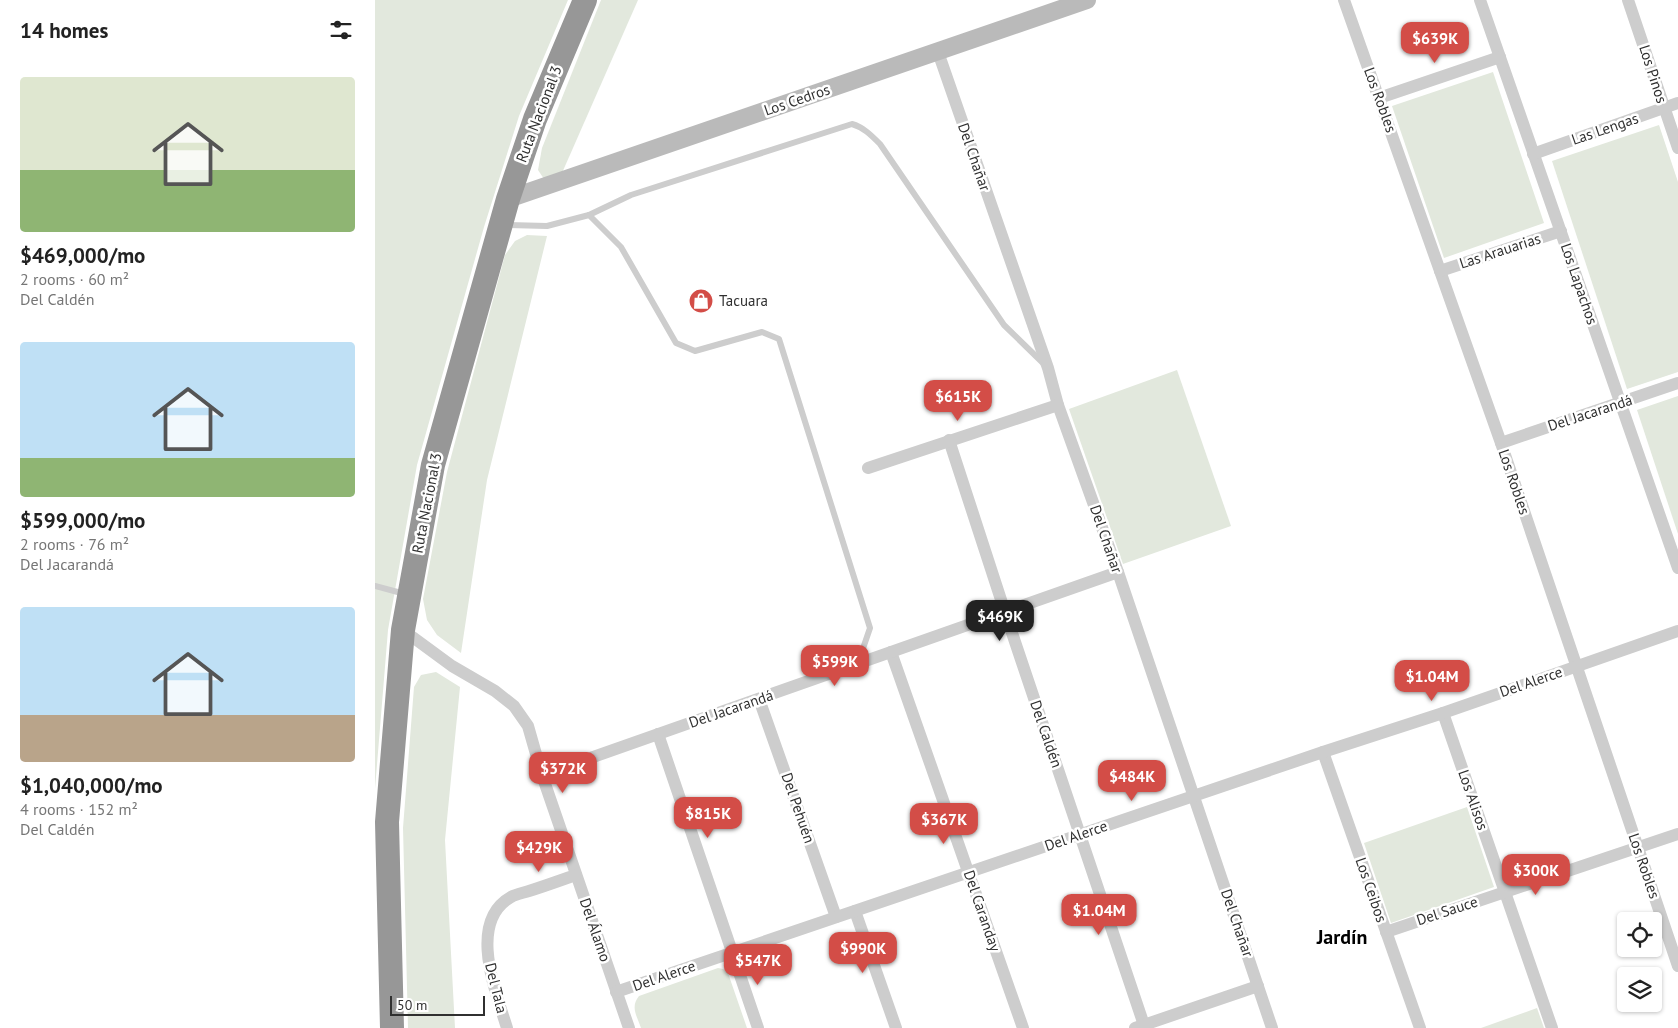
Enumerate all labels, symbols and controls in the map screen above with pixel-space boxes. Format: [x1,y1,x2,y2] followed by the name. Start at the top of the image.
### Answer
[327,16,355,44] icon: filters
[20,17,108,44] text: 14 homes
[1400,22,1470,64] pin: $639K
[1412,28,1458,48] text: $639K
[1635,42,1672,105] street label: Los Pinos
[511,63,566,165] street label: Ruta Nacional 3
[1360,65,1401,135] street label: Los Robles
[761,79,832,120] street label: Los Cedros
[1569,108,1641,149] street label: Las Lengas
[143,109,233,199] icon: home
[954,120,995,193] street label: Del Chañar
[1457,228,1543,273] street label: Las Arauarias
[1557,241,1602,327] street label: Los Lapachos
[20,242,145,269] text: $469,000/mo
[20,269,129,289] text: 2 rooms · 60 m²
[688,288,714,314] shop icon: Tacuara
[20,289,95,309] text: Del Caldén
[719,291,768,310] place label: Tacuara
[143,374,233,464] icon: home
[923,380,993,422] pin: $615K
[935,386,981,406] text: $615K
[1545,390,1635,435] street label: Del Jacarandá
[1494,447,1535,517] street label: Los Robles
[407,451,446,555] street label: Ruta Nacional 3
[1086,502,1127,575] street label: Del Chañar
[20,507,145,534] text: $599,000/mo
[20,534,129,554] text: 2 rooms · 76 m²
[20,554,114,574] text: Del Jacarandá
[965,600,1035,642] pin: $469K
[977,606,1023,626] text: $469K
[143,639,233,729] icon: home
[800,644,870,687] pin: $599K
[812,651,858,671] text: $599K
[1391,660,1473,702] pin: $1.04M
[1497,662,1565,701] street label: Del Alerce
[1405,666,1459,686] text: $1.04M
[686,685,776,732] street label: Del Jacarandá
[1026,698,1067,770] street label: Del Caldén
[528,752,598,794] pin: $372K
[540,758,586,778] text: $372K
[1097,760,1167,802] pin: $484K
[1109,766,1155,786] text: $484K
[1454,767,1493,833] street label: Los Alisos
[778,770,819,846] street label: Del Pehuén
[20,772,163,799] text: $1,040,000/mo
[673,796,743,839] pin: $815K
[20,799,138,819] text: 4 rooms · 152 m²
[909,802,979,845] pin: $367K
[685,803,731,823] text: $815K
[921,809,967,829] text: $367K
[1042,816,1110,855] street label: Del Alerce
[20,819,95,839] text: Del Caldén
[504,830,574,873] pin: $429K
[1624,831,1665,901] street label: Los Robles
[516,837,562,857] text: $429K
[1501,854,1571,896] pin: $300K
[1352,855,1391,925] street label: Los Ceibos
[1513,860,1559,880] text: $300K
[960,868,1005,954] street label: Del Caranday
[1217,886,1258,959] street label: Del Chañar
[1414,892,1480,929] street label: Del Sauce
[1058,894,1140,936] pin: $1.04M
[576,895,615,964] street label: Del Álamo
[1072,900,1126,920] text: $1.04M
[1617,912,1662,1012] map controls
[1617,912,1662,957] button: locate
[1316,924,1367,950] district label: Jardín
[828,932,898,974] pin: $990K
[840,938,886,958] text: $990K
[723,944,793,986] pin: $547K
[735,950,781,970] text: $547K
[630,956,698,995] street label: Del Alerce
[481,961,512,1015] street label: Del Tala
[1617,967,1662,1012] button: layers
[390,993,485,1016] scale bar
[397,996,427,1014] text: 50 m

